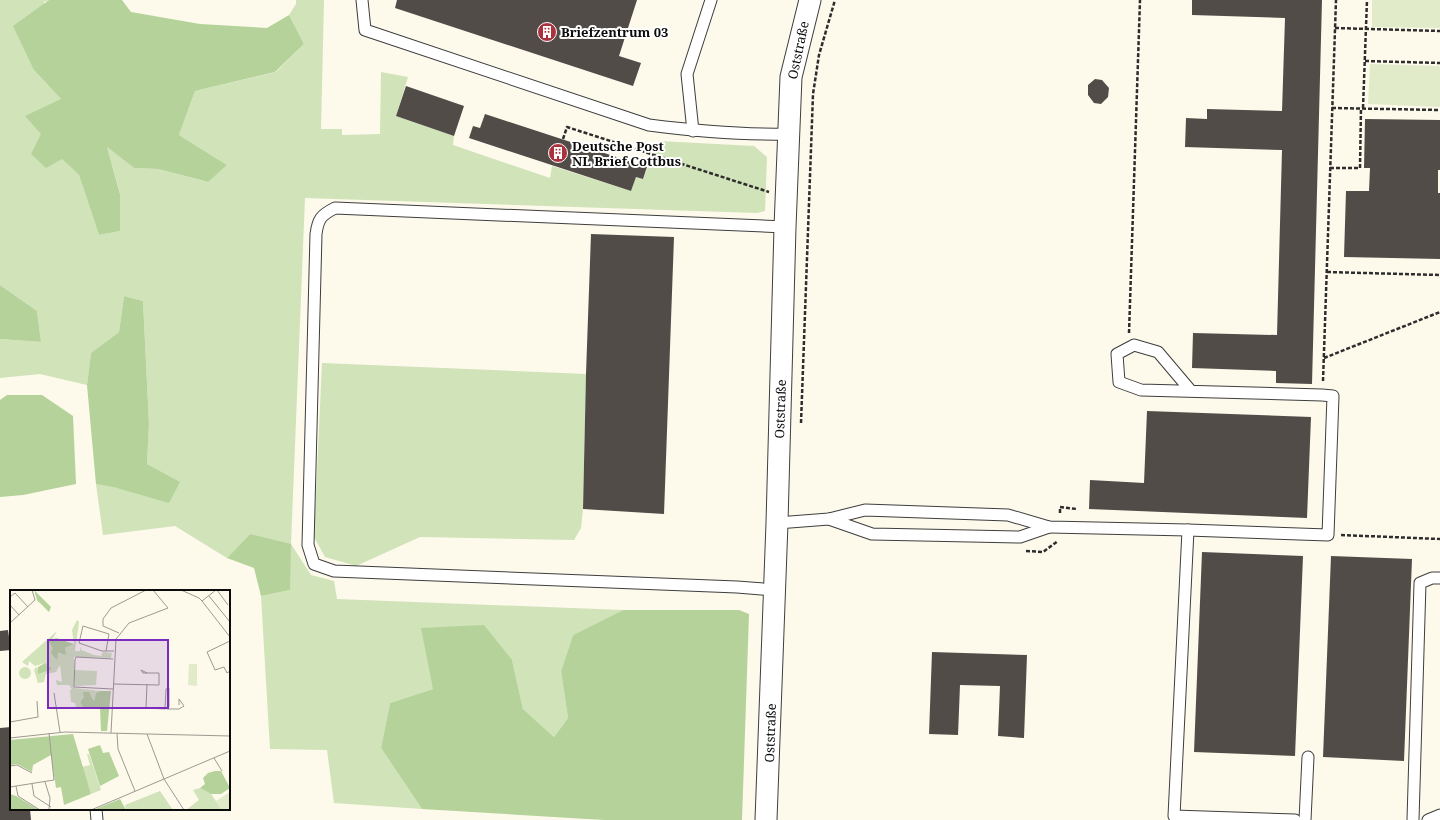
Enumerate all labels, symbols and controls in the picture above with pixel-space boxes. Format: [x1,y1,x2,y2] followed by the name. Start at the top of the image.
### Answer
[783,19,813,81] street label: Oststraße
[536,21,558,43] building icon: Briefzentrum 03
[561,23,668,41] place label: Briefzentrum 03
[572,137,681,170] place label: Deutsche Post NL Brief Cottbus
[547,142,569,164] building icon: Deutsche Post NL Brief Cottbus
[770,379,790,439] street label: Oststraße
[10,590,230,810] inset map
[760,703,780,763] street label: Oststraße

